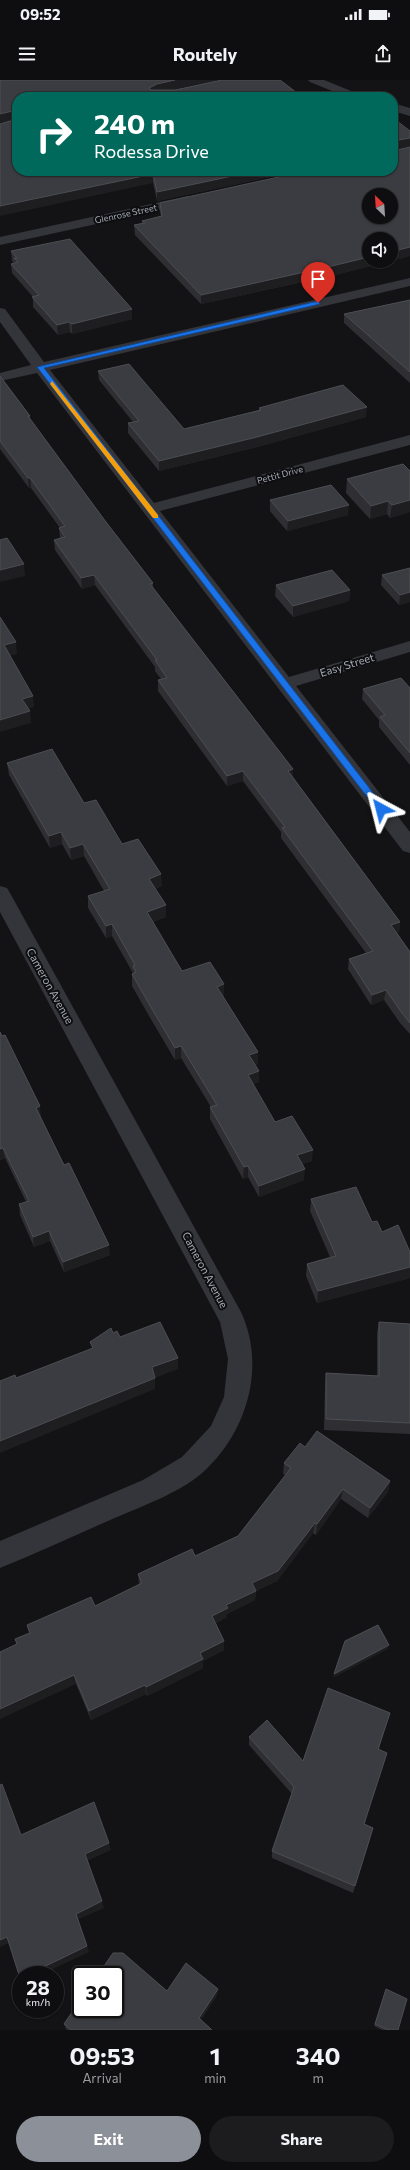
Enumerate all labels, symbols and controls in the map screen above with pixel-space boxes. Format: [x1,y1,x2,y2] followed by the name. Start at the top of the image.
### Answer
[20,5,60,23] text: 09:52
[16,43,38,65] icon: menu
[173,43,237,65] text: Routely
[372,43,394,65] icon: share
[94,106,175,140] text: 240 m
[28,108,80,160] icon: right
[94,140,209,162] text: Rodessa Drive
[362,188,398,224] north arrow
[362,188,398,268] map controls
[94,201,158,225] street label: Glenrose Street
[362,232,398,268] button: sound
[301,262,335,303] pin
[307,268,329,290] icon: arrive
[256,463,304,486] street label: Pettit Drive
[318,650,376,679] street label: Easy Street
[360,788,402,830] position arrow
[24,946,77,1026] street label: Cameron Avenue
[180,1229,231,1310] street label: Cameron Avenue
[72,1966,124,2018] speed limit sign: 30
[26,1975,50,1999] text: 28
[26,1996,50,2008] text: km/h
[70,2041,135,2070] text: 09:53
[210,2041,221,2070] text: 1
[296,2041,340,2070] text: 340
[82,2070,122,2086] text: Arrival
[204,2070,226,2086] text: min
[312,2070,324,2086] text: m
[16,2116,201,2162] button: Exit
[209,2116,394,2162] button: Share

